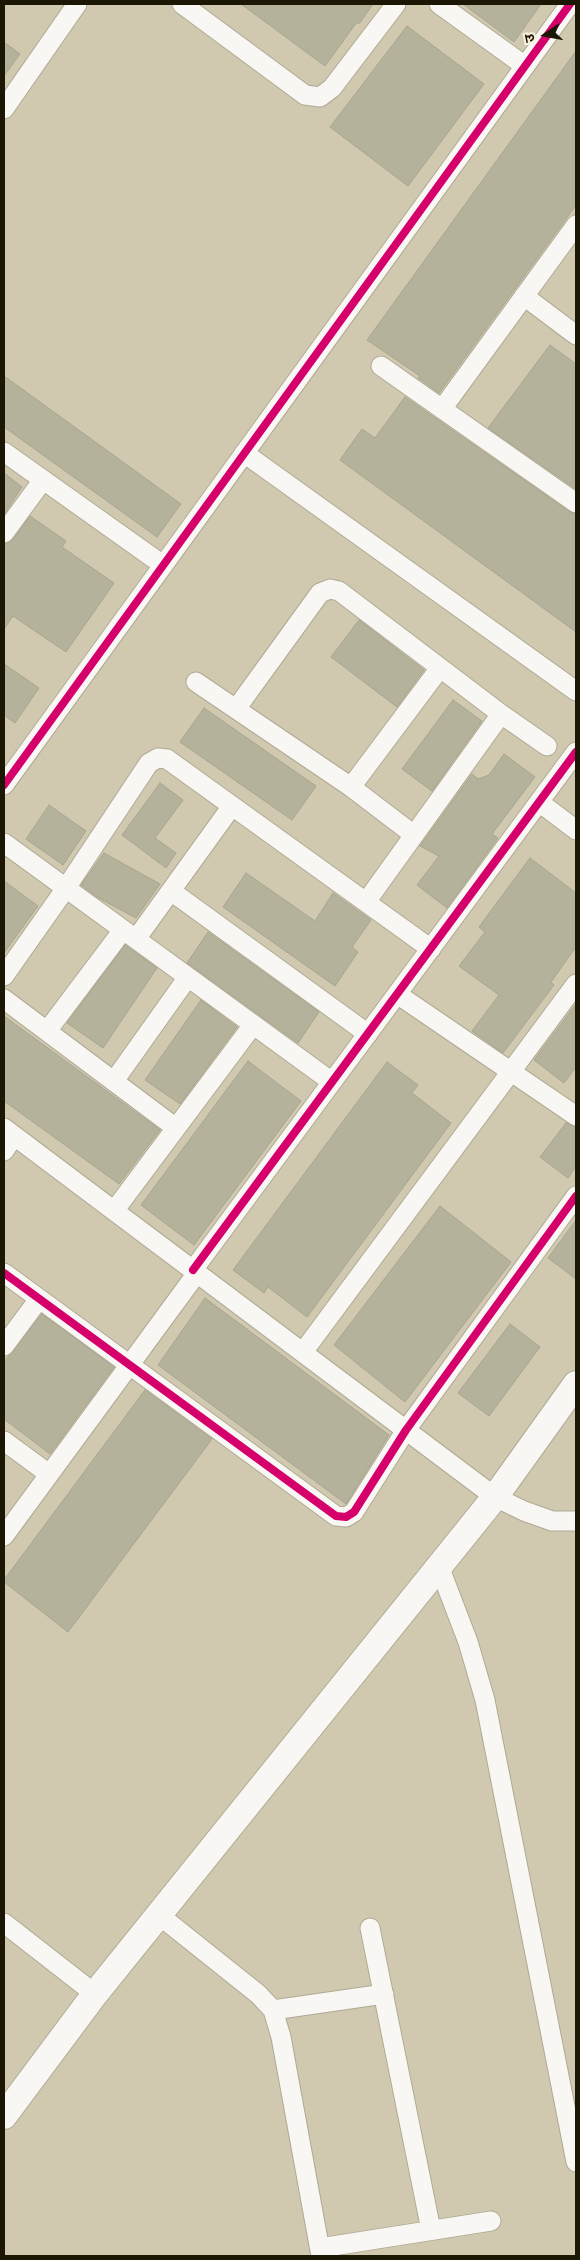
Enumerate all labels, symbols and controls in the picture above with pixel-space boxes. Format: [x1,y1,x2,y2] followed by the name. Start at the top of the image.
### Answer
[520,10,570,60] north arrow
[521,32,539,44] text: उ

